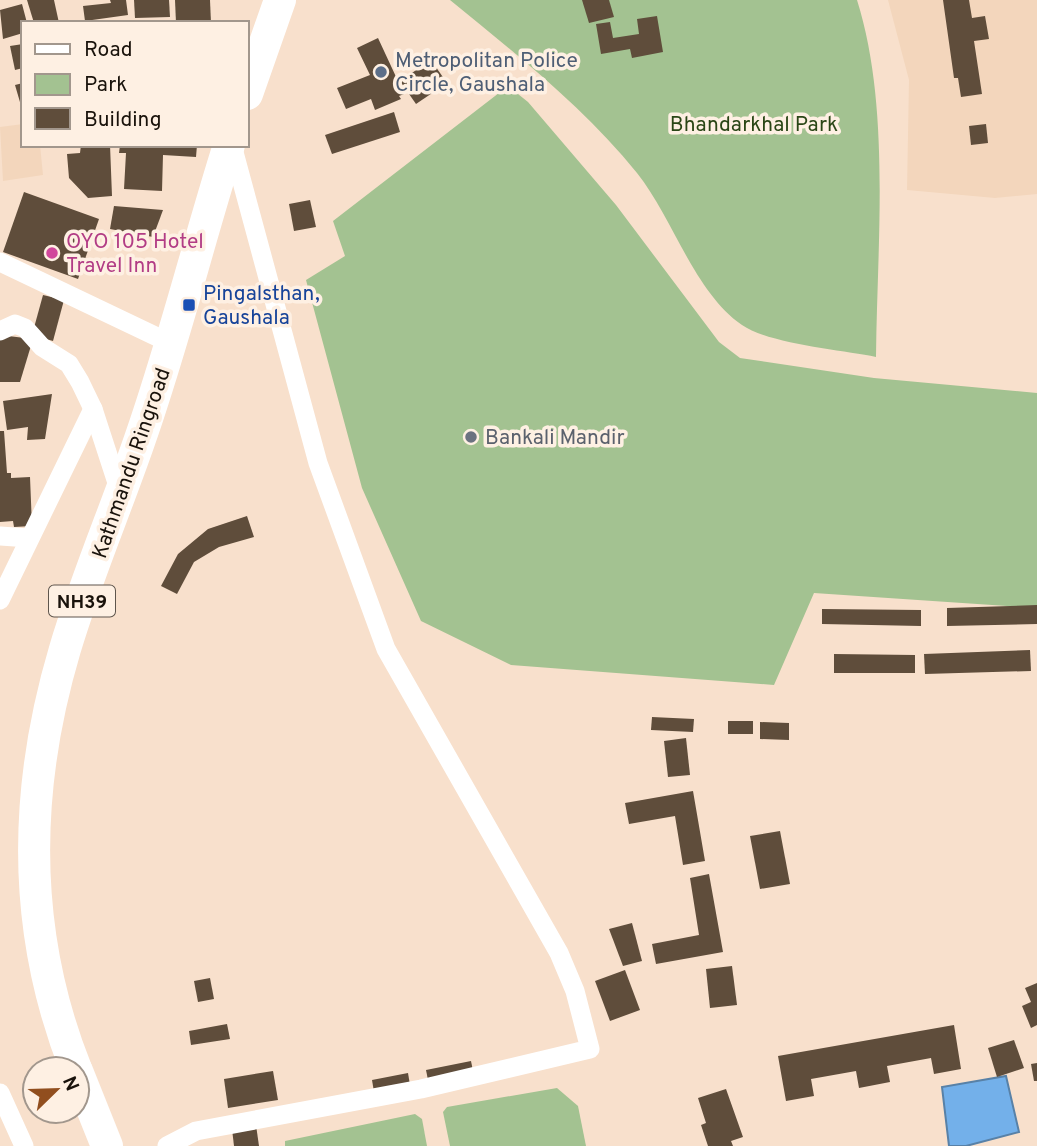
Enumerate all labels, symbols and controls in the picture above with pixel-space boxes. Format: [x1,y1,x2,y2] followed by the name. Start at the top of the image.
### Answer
[21,21,248,147] legend
[84,37,133,64] text: Road
[395,48,578,99] place label: Metropolitan Police Circle, Gaushala
[373,64,389,80] marker: Metropolitan Police Circle, Gaushala
[84,72,127,99] text: Park
[84,107,162,134] text: Building
[670,112,838,139] park label: Bhandarkhal Park
[66,229,204,280] place label: OYO 105 Hotel Travel Inn
[44,245,60,261] marker: OYO 105 Hotel Travel Inn
[203,281,320,332] place label: Pingalsthan, Gaushala
[181,297,197,313] marker: Pingalsthan, Gaushala
[87,365,178,562] street label: Kathmandu Ringroad
[485,425,625,452] place label: Bankali Mandir
[463,429,479,445] marker: Bankali Mandir
[49,586,115,616] road number: NH39
[21,1055,91,1125] north arrow
[56,1073,84,1095] text: N

